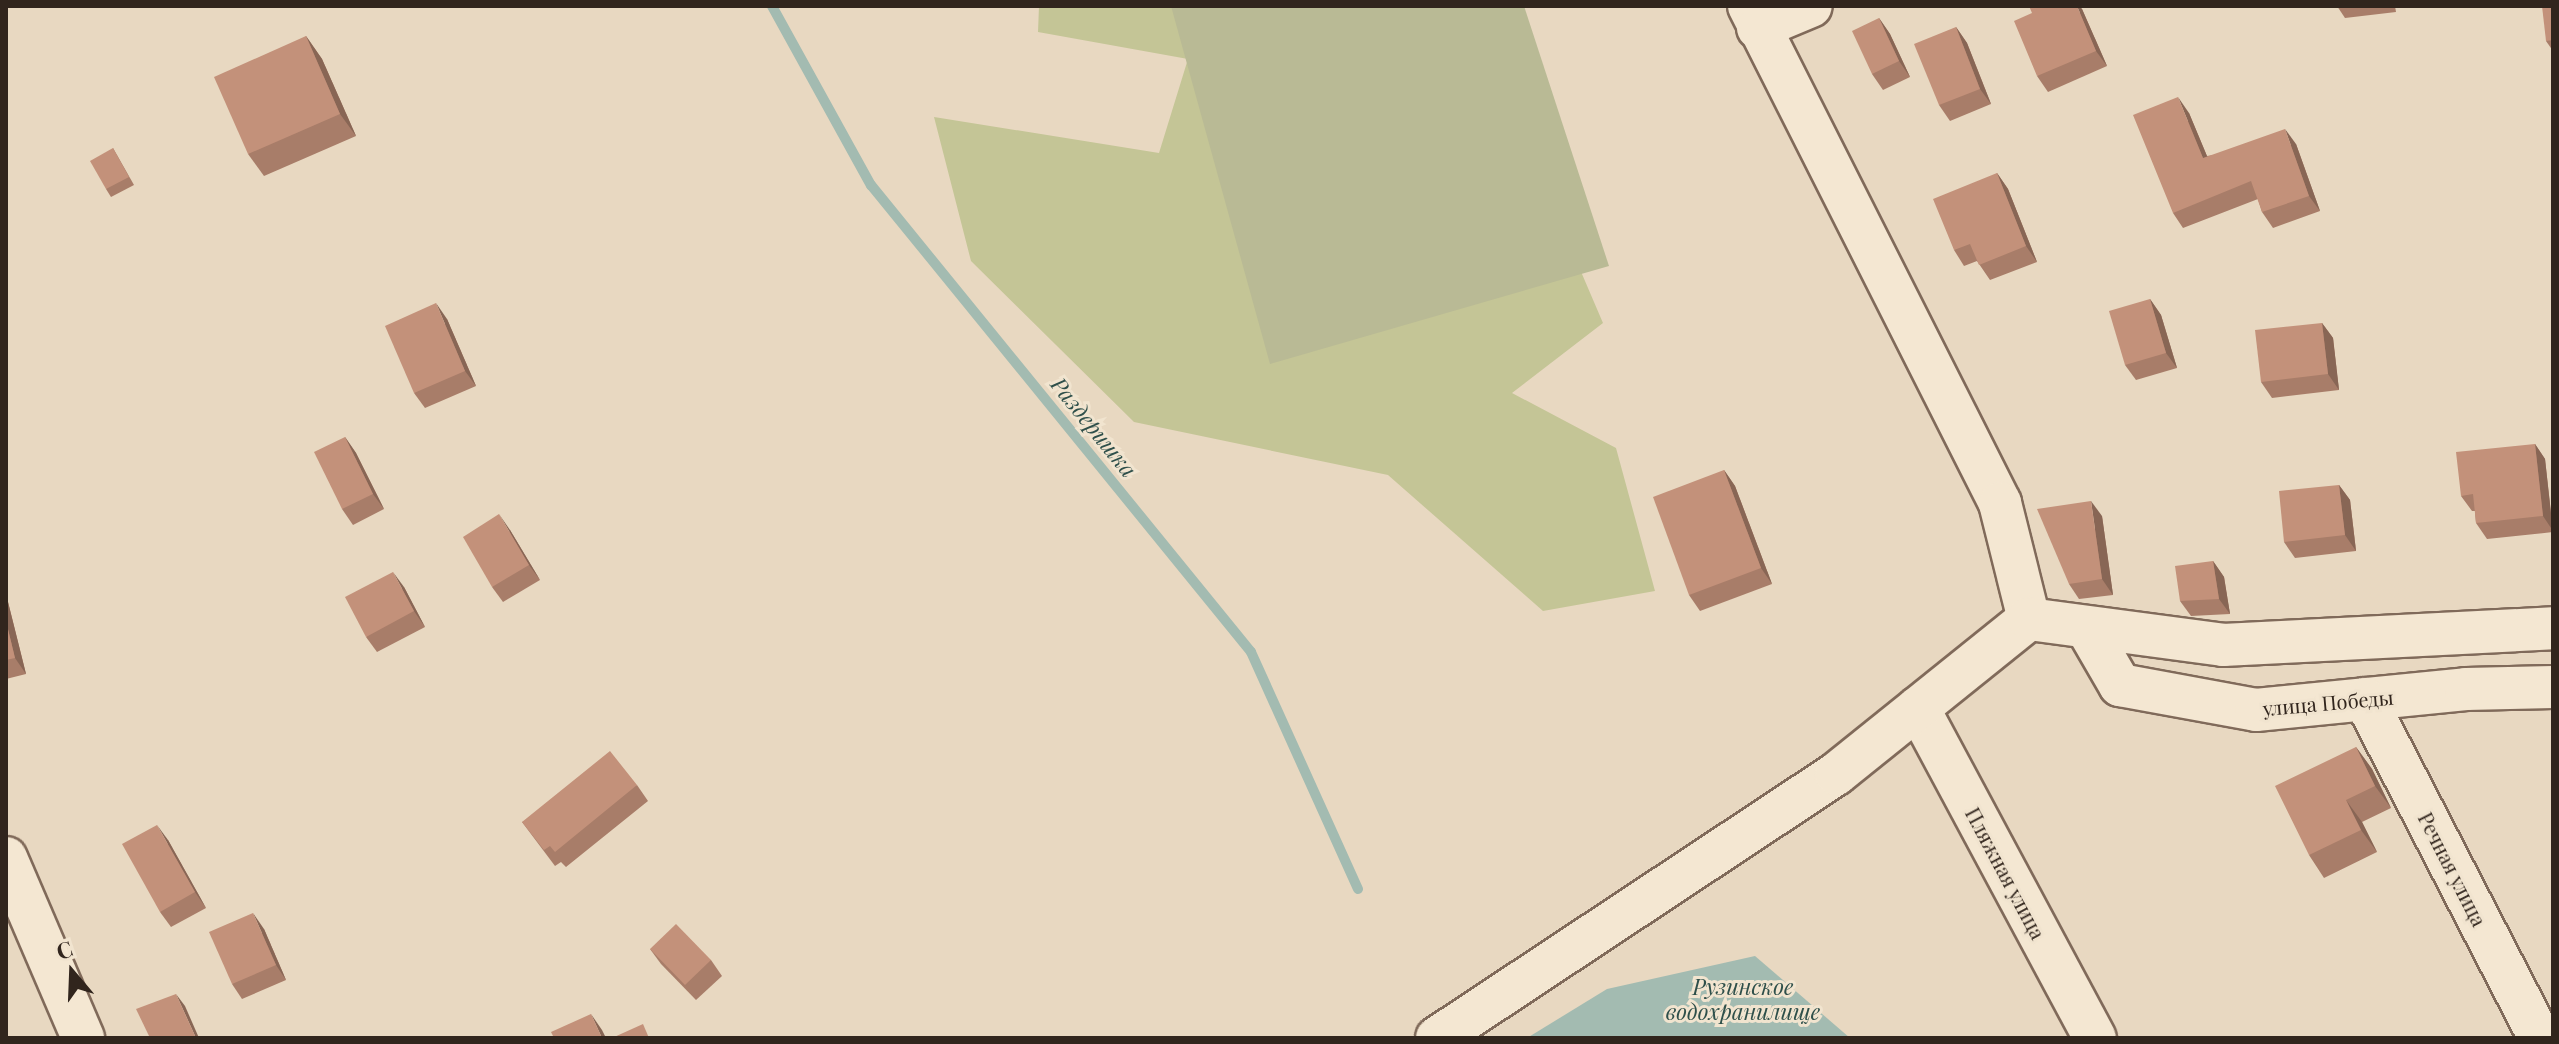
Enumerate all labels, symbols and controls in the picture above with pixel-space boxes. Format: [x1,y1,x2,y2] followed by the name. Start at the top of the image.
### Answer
[1046,372,1142,482] water label: Раздеришка
[2262,684,2394,720] street label: улица Победы
[1961,803,2051,943] street label: Пляжная улица
[2414,808,2492,930] street label: Речная улица
[32,932,112,1012] north arrow
[52,933,76,966] text: С
[1666,973,1820,1024] water label: Рузинское водохранилище

